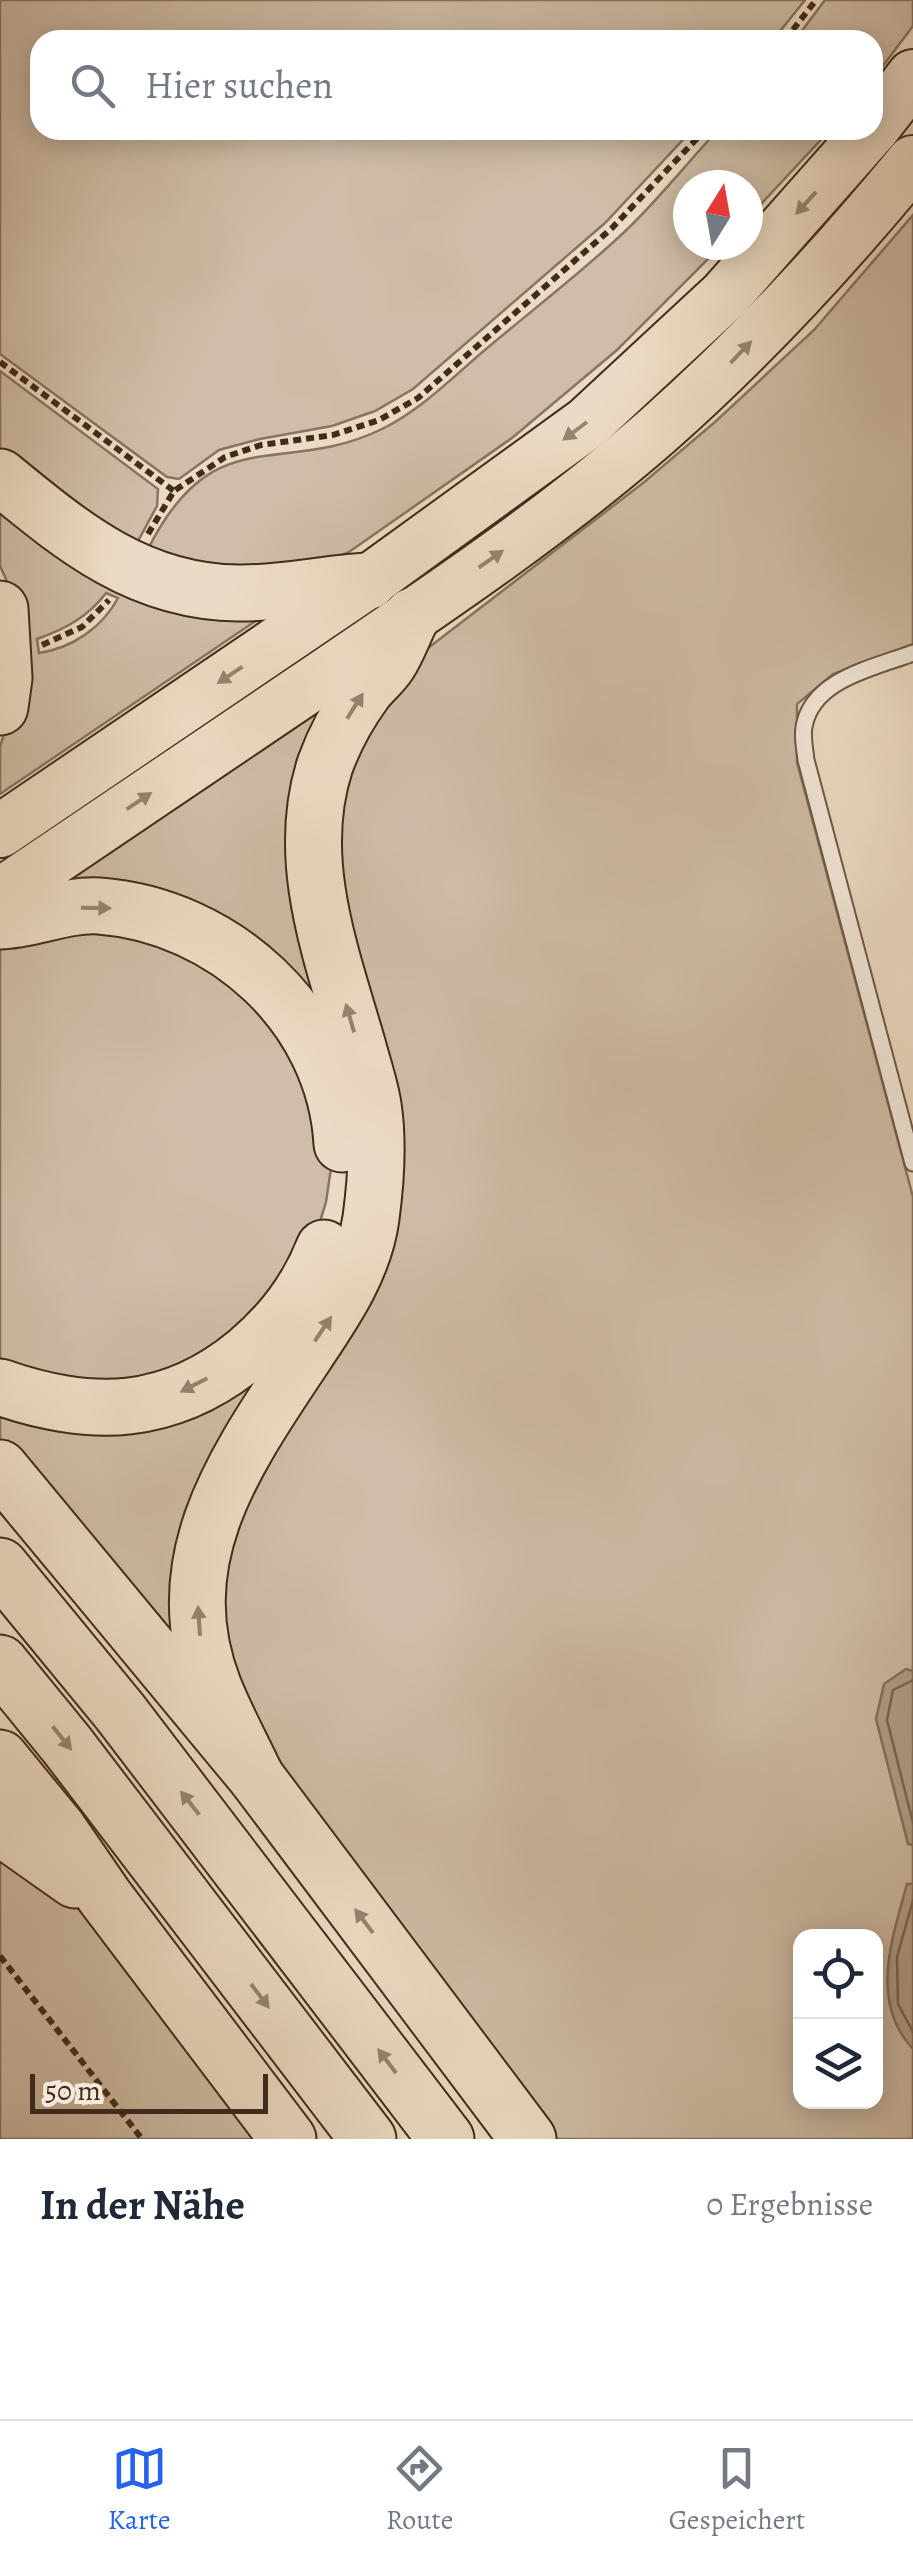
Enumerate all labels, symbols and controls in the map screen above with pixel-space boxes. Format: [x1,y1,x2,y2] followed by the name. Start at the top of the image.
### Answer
[30,30,883,140] search box
[65,58,120,113] icon: search
[145,59,333,111] text: Hier suchen
[673,170,763,260] north arrow
[796,190,818,215] one-way arrow
[729,340,752,364] one-way arrow
[562,420,589,440] one-way arrow
[478,550,505,569] one-way arrow
[217,665,244,684] one-way arrow
[346,692,363,720] one-way arrow
[125,793,152,811] one-way arrow
[80,900,112,916] one-way arrow
[341,1002,357,1033] one-way arrow
[313,1315,332,1342] one-way arrow
[179,1376,208,1393] one-way arrow
[191,1604,207,1636] one-way arrow
[51,1726,72,1751] one-way arrow
[180,1790,201,1816] one-way arrow
[355,1908,375,1934] one-way arrow
[793,1929,883,2109] map controls
[793,1929,883,2019] button: locate
[249,1983,270,2009] one-way arrow
[793,2019,883,2109] button: layers
[378,2048,398,2074] one-way arrow
[30,2069,268,2114] scale bar
[45,2072,101,2110] text: 50 m
[40,2176,245,2233] text: In der Nähe
[706,2182,873,2226] text: 0 Ergebnisse
[108,2441,171,2539] tab: Karte
[386,2441,453,2539] tab: Route
[669,2441,805,2539] tab: Gespeichert

